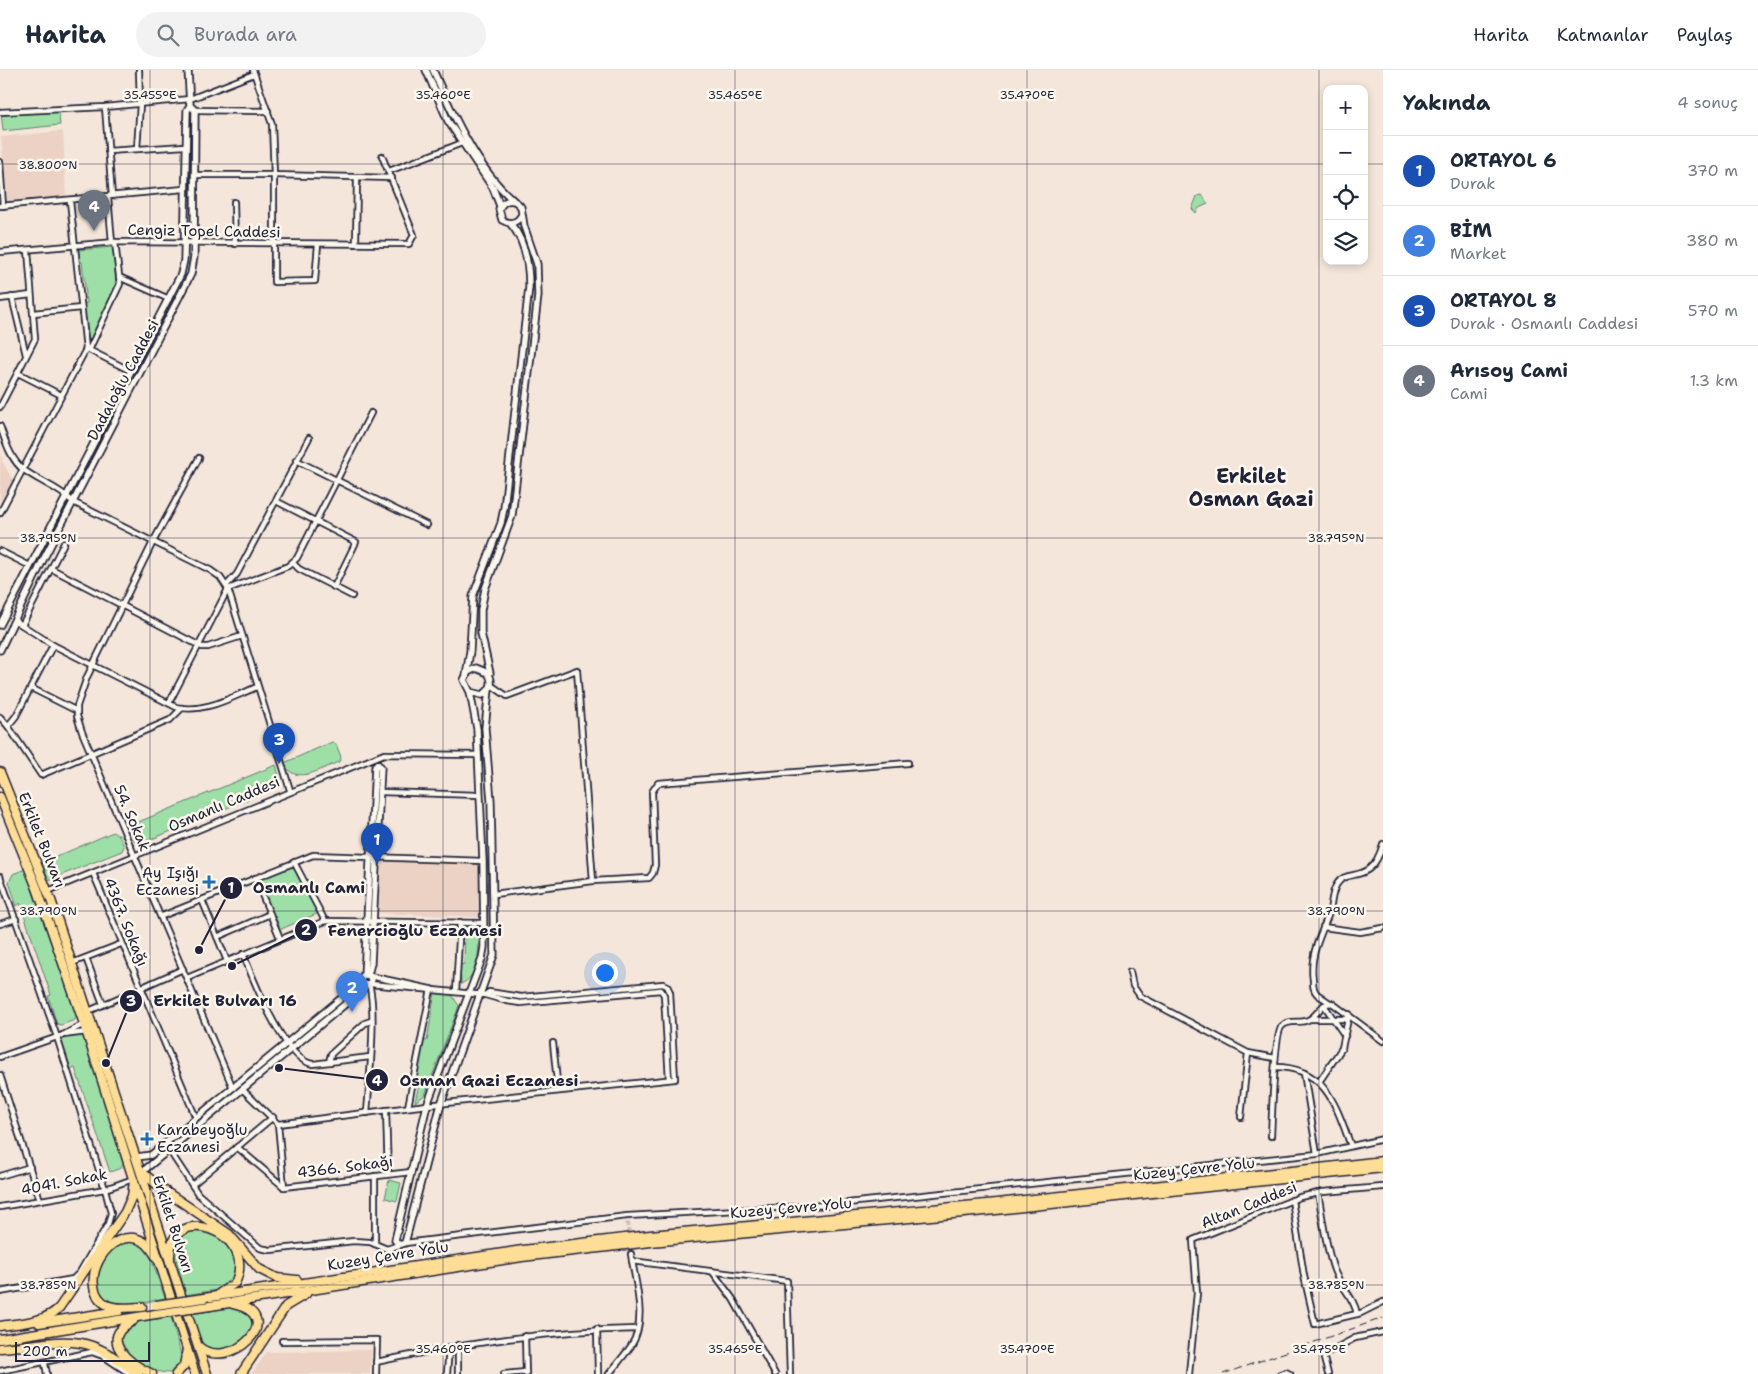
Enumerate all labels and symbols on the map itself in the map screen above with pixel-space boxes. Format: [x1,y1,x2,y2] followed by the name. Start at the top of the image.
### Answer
[123,87,177,103] text: 35.455°E
[415,87,471,103] text: 35.460°E
[708,87,762,103] text: 35.465°E
[999,87,1055,103] text: 35.470°E
[18,157,78,173] text: 38.800°N
[78,190,110,231] pin: 4
[127,220,281,242] street label: Cengiz Topel Caddesi
[83,316,163,444] street label: Dadaloğlu Caddesi
[1188,463,1314,512] district label: Erkilet Osman Gazi
[20,530,76,546] text: 38.795°N
[1308,530,1364,546] text: 38.795°N
[263,723,295,764] pin: 3
[165,771,283,837] street label: Osmanlı Caddesi
[109,782,155,854] street label: 54. Sokak
[14,789,70,891] street label: Erkilet Bulvarı
[361,823,393,864] pin: 1
[136,863,199,900] place label: Ay Işığı Eczanesi
[218,872,375,903] callout: Osmanlı Cami
[99,875,153,969] street label: 4367. Sokağı
[203,876,215,888] marker: Ay Işığı Eczanesi
[253,877,365,898] text: Osmanlı Cami
[228,878,235,898] text: 1
[19,903,77,919] text: 38.790°N
[1307,903,1365,919] text: 38.790°N
[293,915,513,946] callout: Fenercioğlu Eczanesi
[301,920,312,940] text: 2
[328,920,502,941] text: Fenercioğlu Eczanesi
[592,960,618,986] your location
[336,971,368,1012] pin: 2
[119,985,307,1016] callout: Erkilet Bulvarı 16
[153,990,297,1011] text: Erkilet Bulvarı 16
[126,991,136,1011] text: 3
[364,1065,588,1096] callout: Osman Gazi Eczanesi
[400,1070,578,1091] text: Osman Gazi Eczanesi
[372,1071,383,1091] text: 4
[157,1120,248,1157] place label: Karabeyoğlu Eczanesi
[141,1133,153,1145] marker: Karabeyoğlu Eczanesi
[296,1151,394,1183] street label: 4366. Sokağı
[1132,1153,1256,1185] street label: Kuzey Çevre Yolu
[19,1164,109,1200] street label: 4041. Sokak
[148,1173,198,1275] street label: Erkilet Bulvarı
[1198,1177,1300,1233] street label: Altan Caddesi
[729,1193,853,1223] street label: Kuzey Çevre Yolu
[326,1237,450,1275] street label: Kuzey Çevre Yolu
[20,1277,76,1293] text: 38.785°N
[1308,1277,1364,1293] text: 38.785°N
[15,1339,150,1362] scale bar
[415,1341,471,1357] text: 35.460°E
[708,1341,762,1357] text: 35.465°E
[999,1341,1055,1357] text: 35.470°E
[1292,1341,1346,1357] text: 35.475°E

